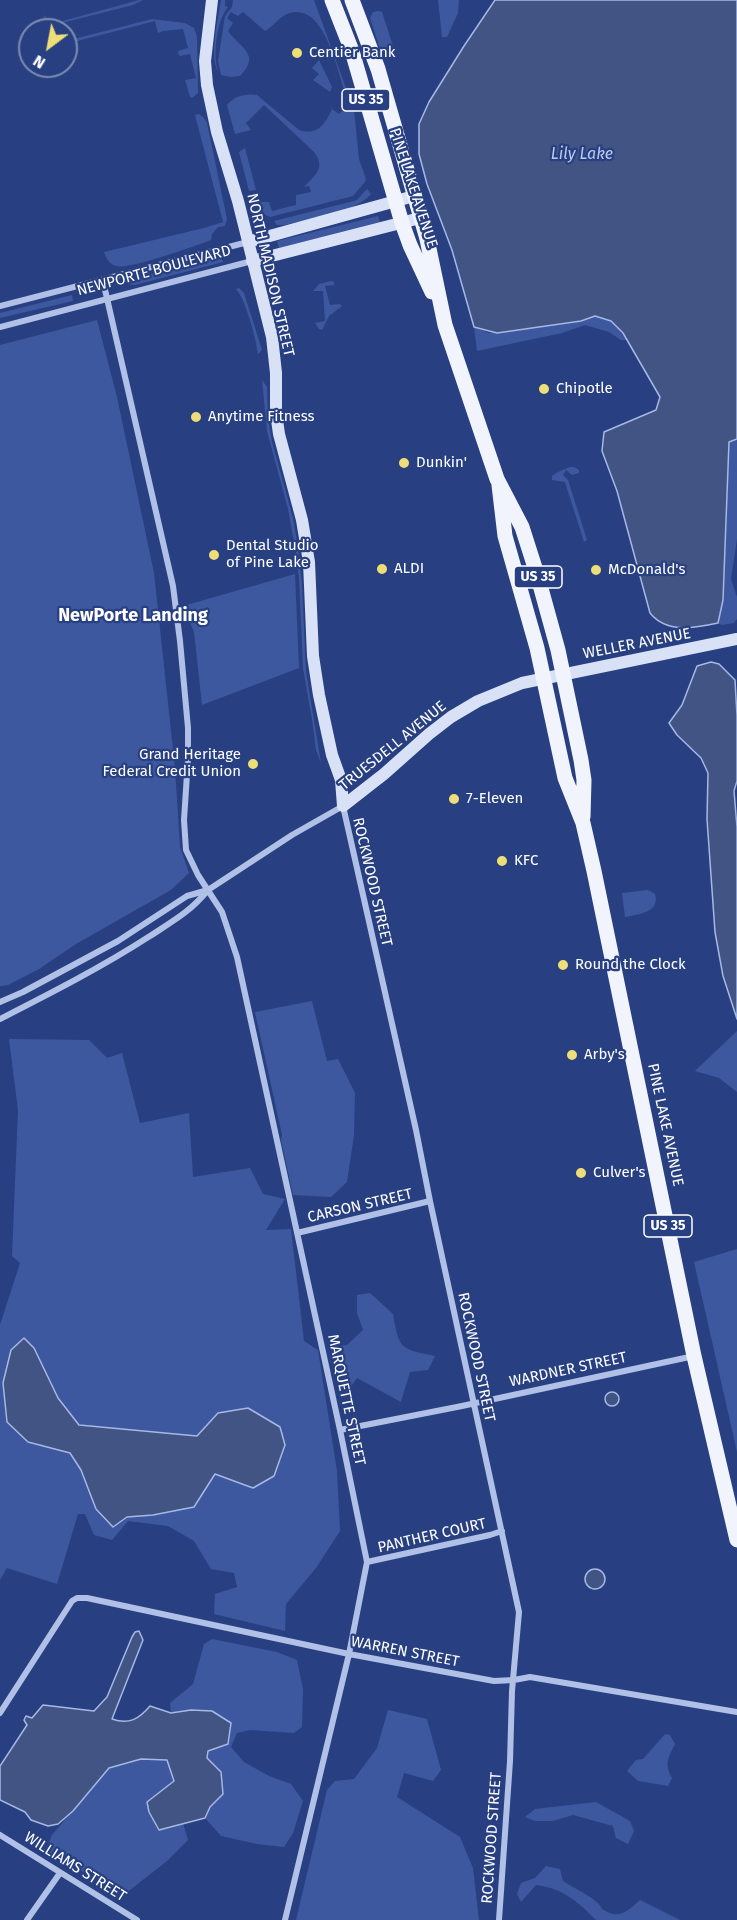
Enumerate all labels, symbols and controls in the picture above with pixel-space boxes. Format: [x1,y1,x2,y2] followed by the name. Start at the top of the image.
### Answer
[18,18,78,78] north arrow
[309,44,395,62] place label: Centier Bank
[290,46,304,60] marker: Centier Bank
[30,51,49,73] text: N
[342,89,390,111] road number: US 35
[385,126,441,250] street label: PINE LAKE AVENUE
[551,145,613,165] water label: Lily Lake
[242,192,298,358] street label: NORTH MADISON STREET
[75,242,233,300] street label: NEWPORTE BOULEVARD
[556,380,613,398] place label: Chipotle
[537,382,551,396] marker: Chipotle
[208,408,315,426] place label: Anytime Fitness
[189,410,203,424] marker: Anytime Fitness
[416,454,467,472] place label: Dunkin'
[397,456,411,470] marker: Dunkin'
[226,537,319,572] place label: Dental Studio of Pine Lake
[207,548,221,562] marker: Dental Studio of Pine Lake
[394,560,424,578] place label: ALDI
[608,561,685,579] place label: McDonald's
[375,562,389,576] marker: ALDI
[589,563,603,577] marker: McDonald's
[514,566,562,588] road number: US 35
[58,605,208,627] district label: NewPorte Landing
[582,625,692,663] street label: WELLER AVENUE
[336,697,450,795] street label: TRUESDELL AVENUE
[102,746,241,781] place label: Grand Heritage Federal Credit Union
[246,757,260,771] marker: Grand Heritage Federal Credit Union
[466,790,523,808] place label: 7-Eleven
[447,792,461,806] marker: 7-Eleven
[348,816,396,948] street label: ROCKWOOD STREET
[514,852,538,870] place label: KFC
[495,854,509,868] marker: KFC
[575,956,686,974] place label: Round the Clock
[556,958,570,972] marker: Round the Clock
[584,1046,625,1064] place label: Arby's
[565,1048,579,1062] marker: Arby's
[643,1062,687,1188] street label: PINE LAKE AVENUE
[593,1164,646,1182] place label: Culver's
[574,1166,588,1180] marker: Culver's
[306,1185,414,1227] street label: CARSON STREET
[644,1215,692,1237] road number: US 35
[453,1291,499,1423] street label: ROCKWOOD STREET
[323,1333,369,1467] street label: MARQUETTE STREET
[508,1349,628,1391] street label: WARDNER STREET
[376,1515,488,1557] street label: PANTHER COURT
[349,1633,461,1671] street label: WARREN STREET
[478,1772,506,1904] street label: ROCKWOOD STREET
[21,1828,129,1906] street label: WILLIAMS STREET

